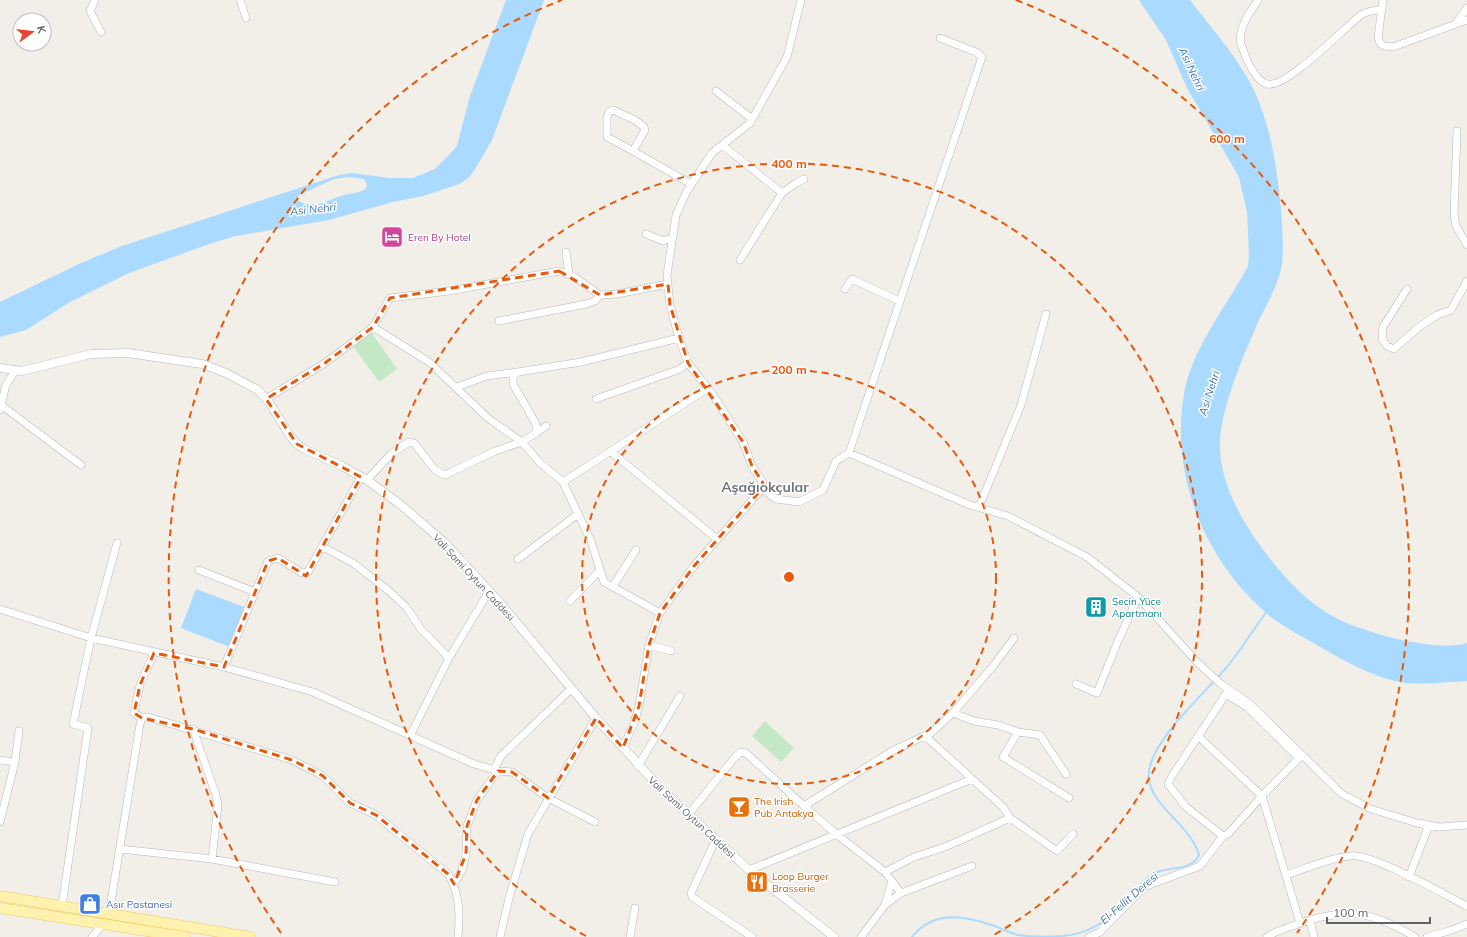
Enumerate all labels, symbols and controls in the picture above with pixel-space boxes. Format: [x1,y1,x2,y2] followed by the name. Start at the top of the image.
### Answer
[12,12,52,52] north arrow
[34,24,50,35] text: K
[1175,44,1208,93] water label: Asi Nehri
[1209,131,1245,146] text: 600 m
[771,156,807,171] text: 400 m
[288,200,337,218] water label: Asi Nehri
[379,224,405,250] hotel icon: Eren By Hotel
[408,231,471,244] place label: Eren By Hotel
[771,362,807,377] text: 200 m
[1195,368,1223,418] water label: Asi Nehri
[721,478,809,496] district label: Aşağıokçular
[430,531,517,623] street label: Vali Sami Oytun Caddesi
[782,570,796,584] centre of rings
[1083,594,1109,620] building icon: Secin Yüce Apartmanı
[1112,595,1162,620] place label: Secin Yüce Apartmanı
[646,774,738,861] street label: Vali Sami Oytun Caddesi
[726,794,752,820] bar icon: The Irish Pub Antakya
[754,795,814,820] place label: The Irish Pub Antakya
[744,869,770,895] restaurant icon: Loop Burger Brasserie
[1097,869,1161,927] water label: El-Fellit Deresi
[772,870,829,895] place label: Loop Burger Brasserie
[77,891,103,917] shop icon: Asır Pastanesi
[106,898,172,911] place label: Asır Pastanesi
[1327,899,1430,925] scale bar
[1333,905,1368,920] text: 100 m

